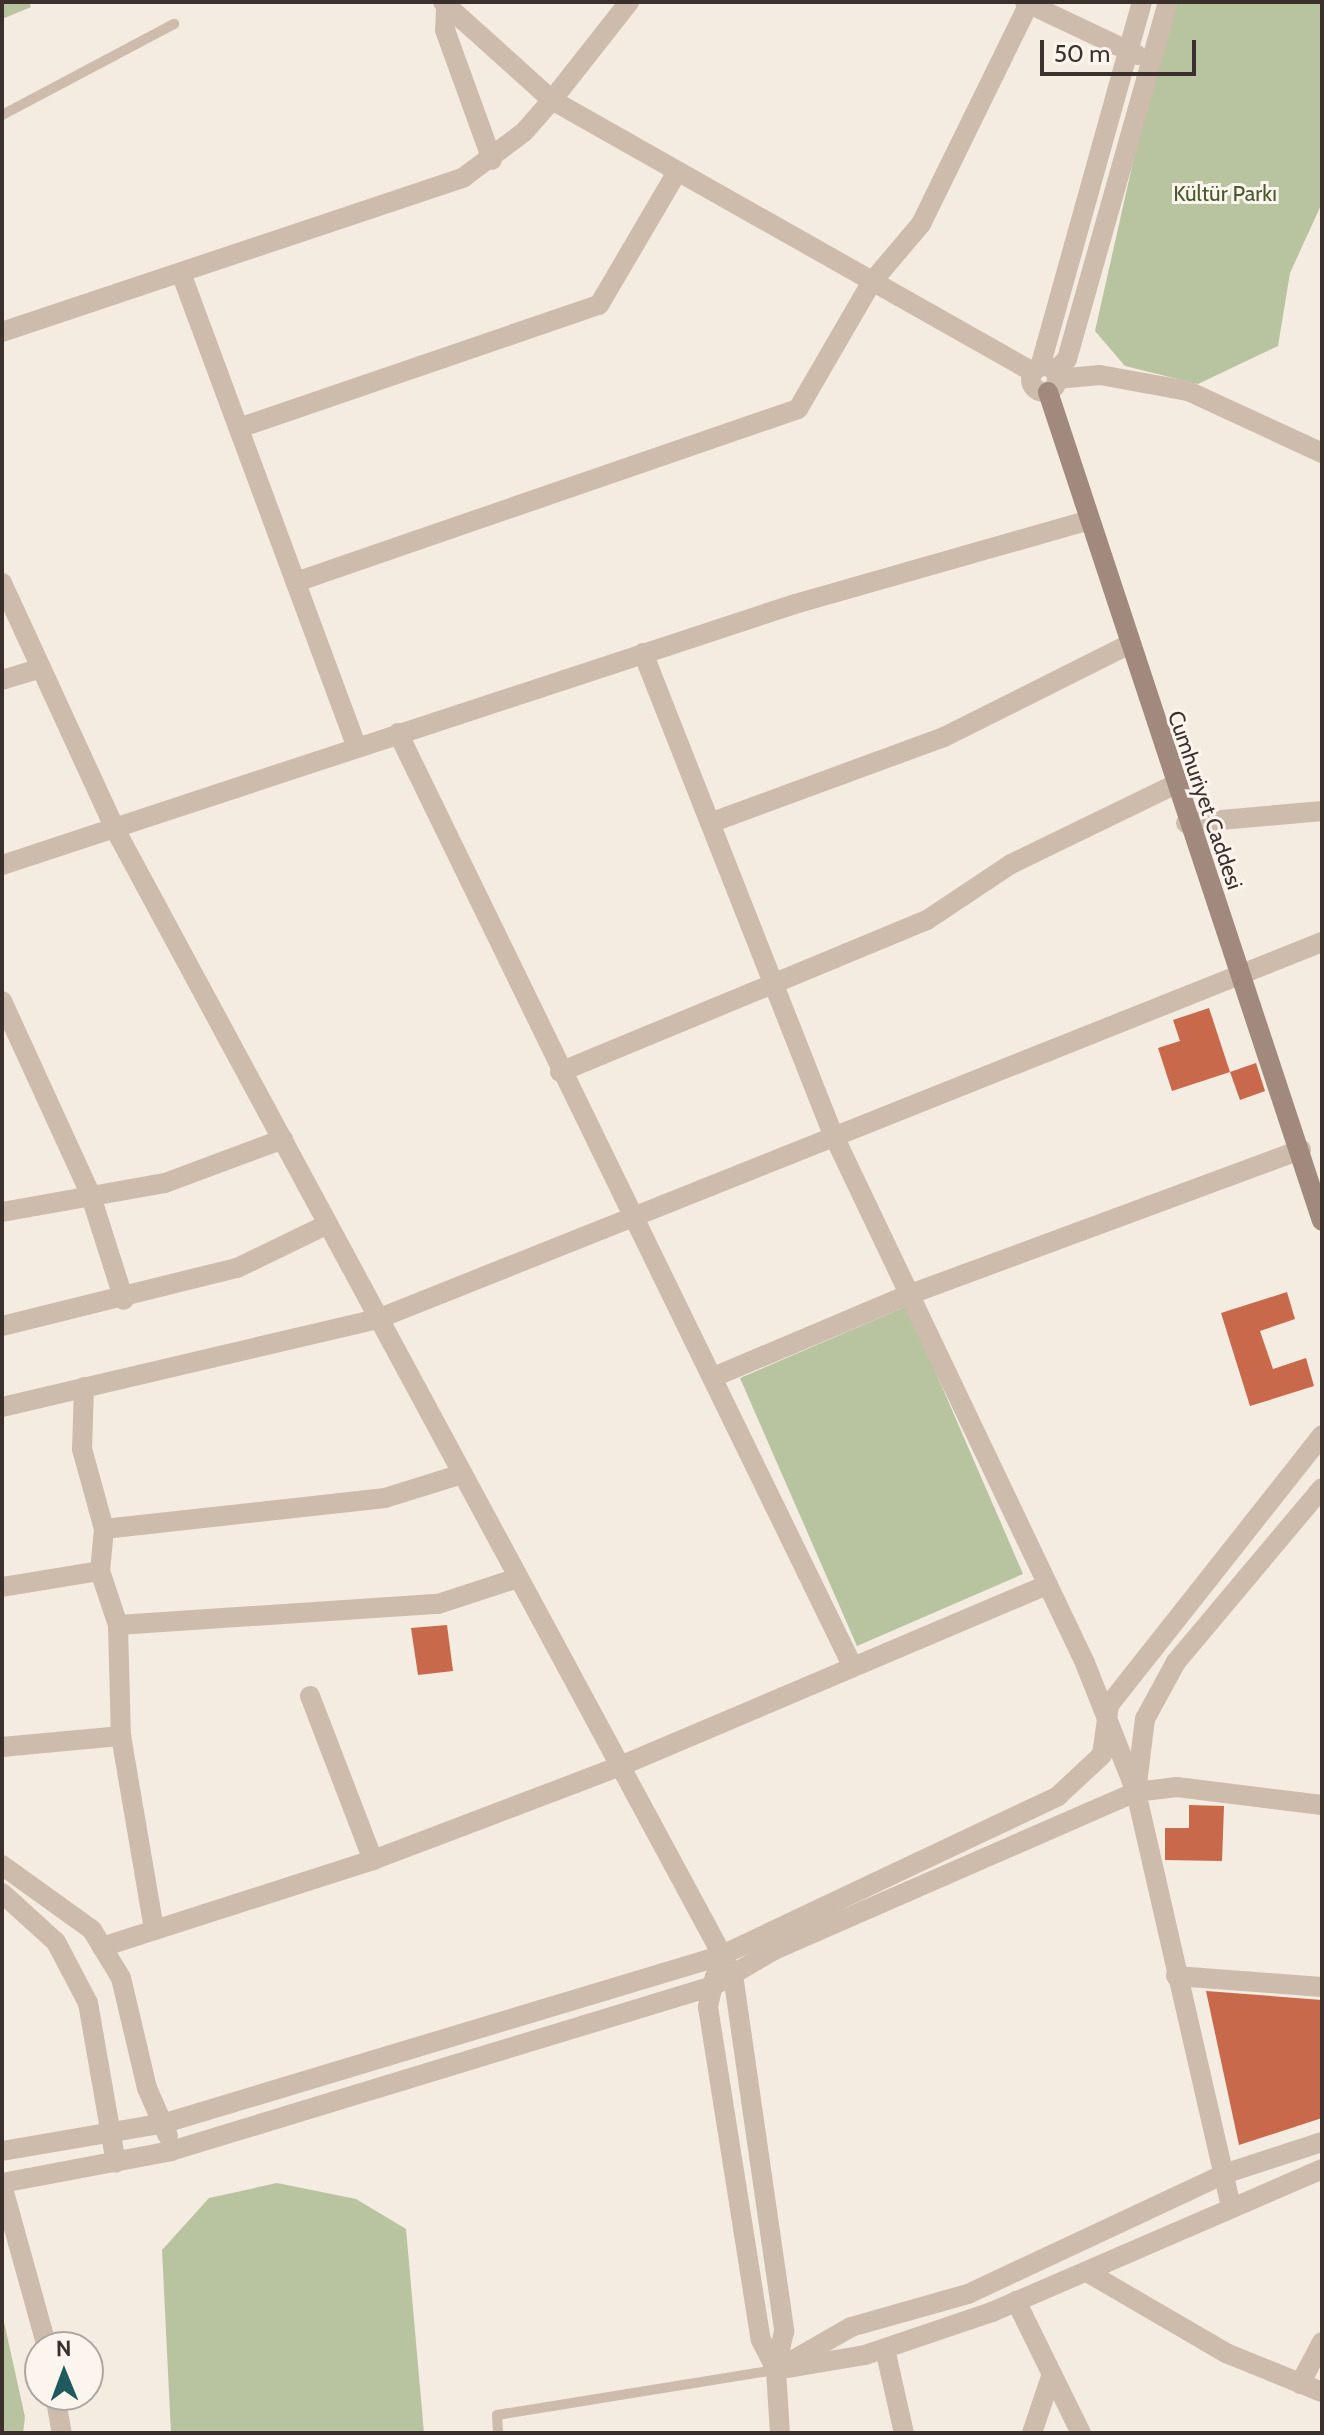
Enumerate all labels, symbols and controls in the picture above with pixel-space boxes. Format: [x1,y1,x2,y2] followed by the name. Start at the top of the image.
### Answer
[1044,24,1200,74] scale bar
[1054,39,1110,68] text: 50 m
[1173,181,1277,207] park label: Kültür Parkı
[1162,707,1248,893] street label: Cumhuriyet Caddesi
[24,2331,104,2411] north arrow
[56,2335,72,2362] text: N

